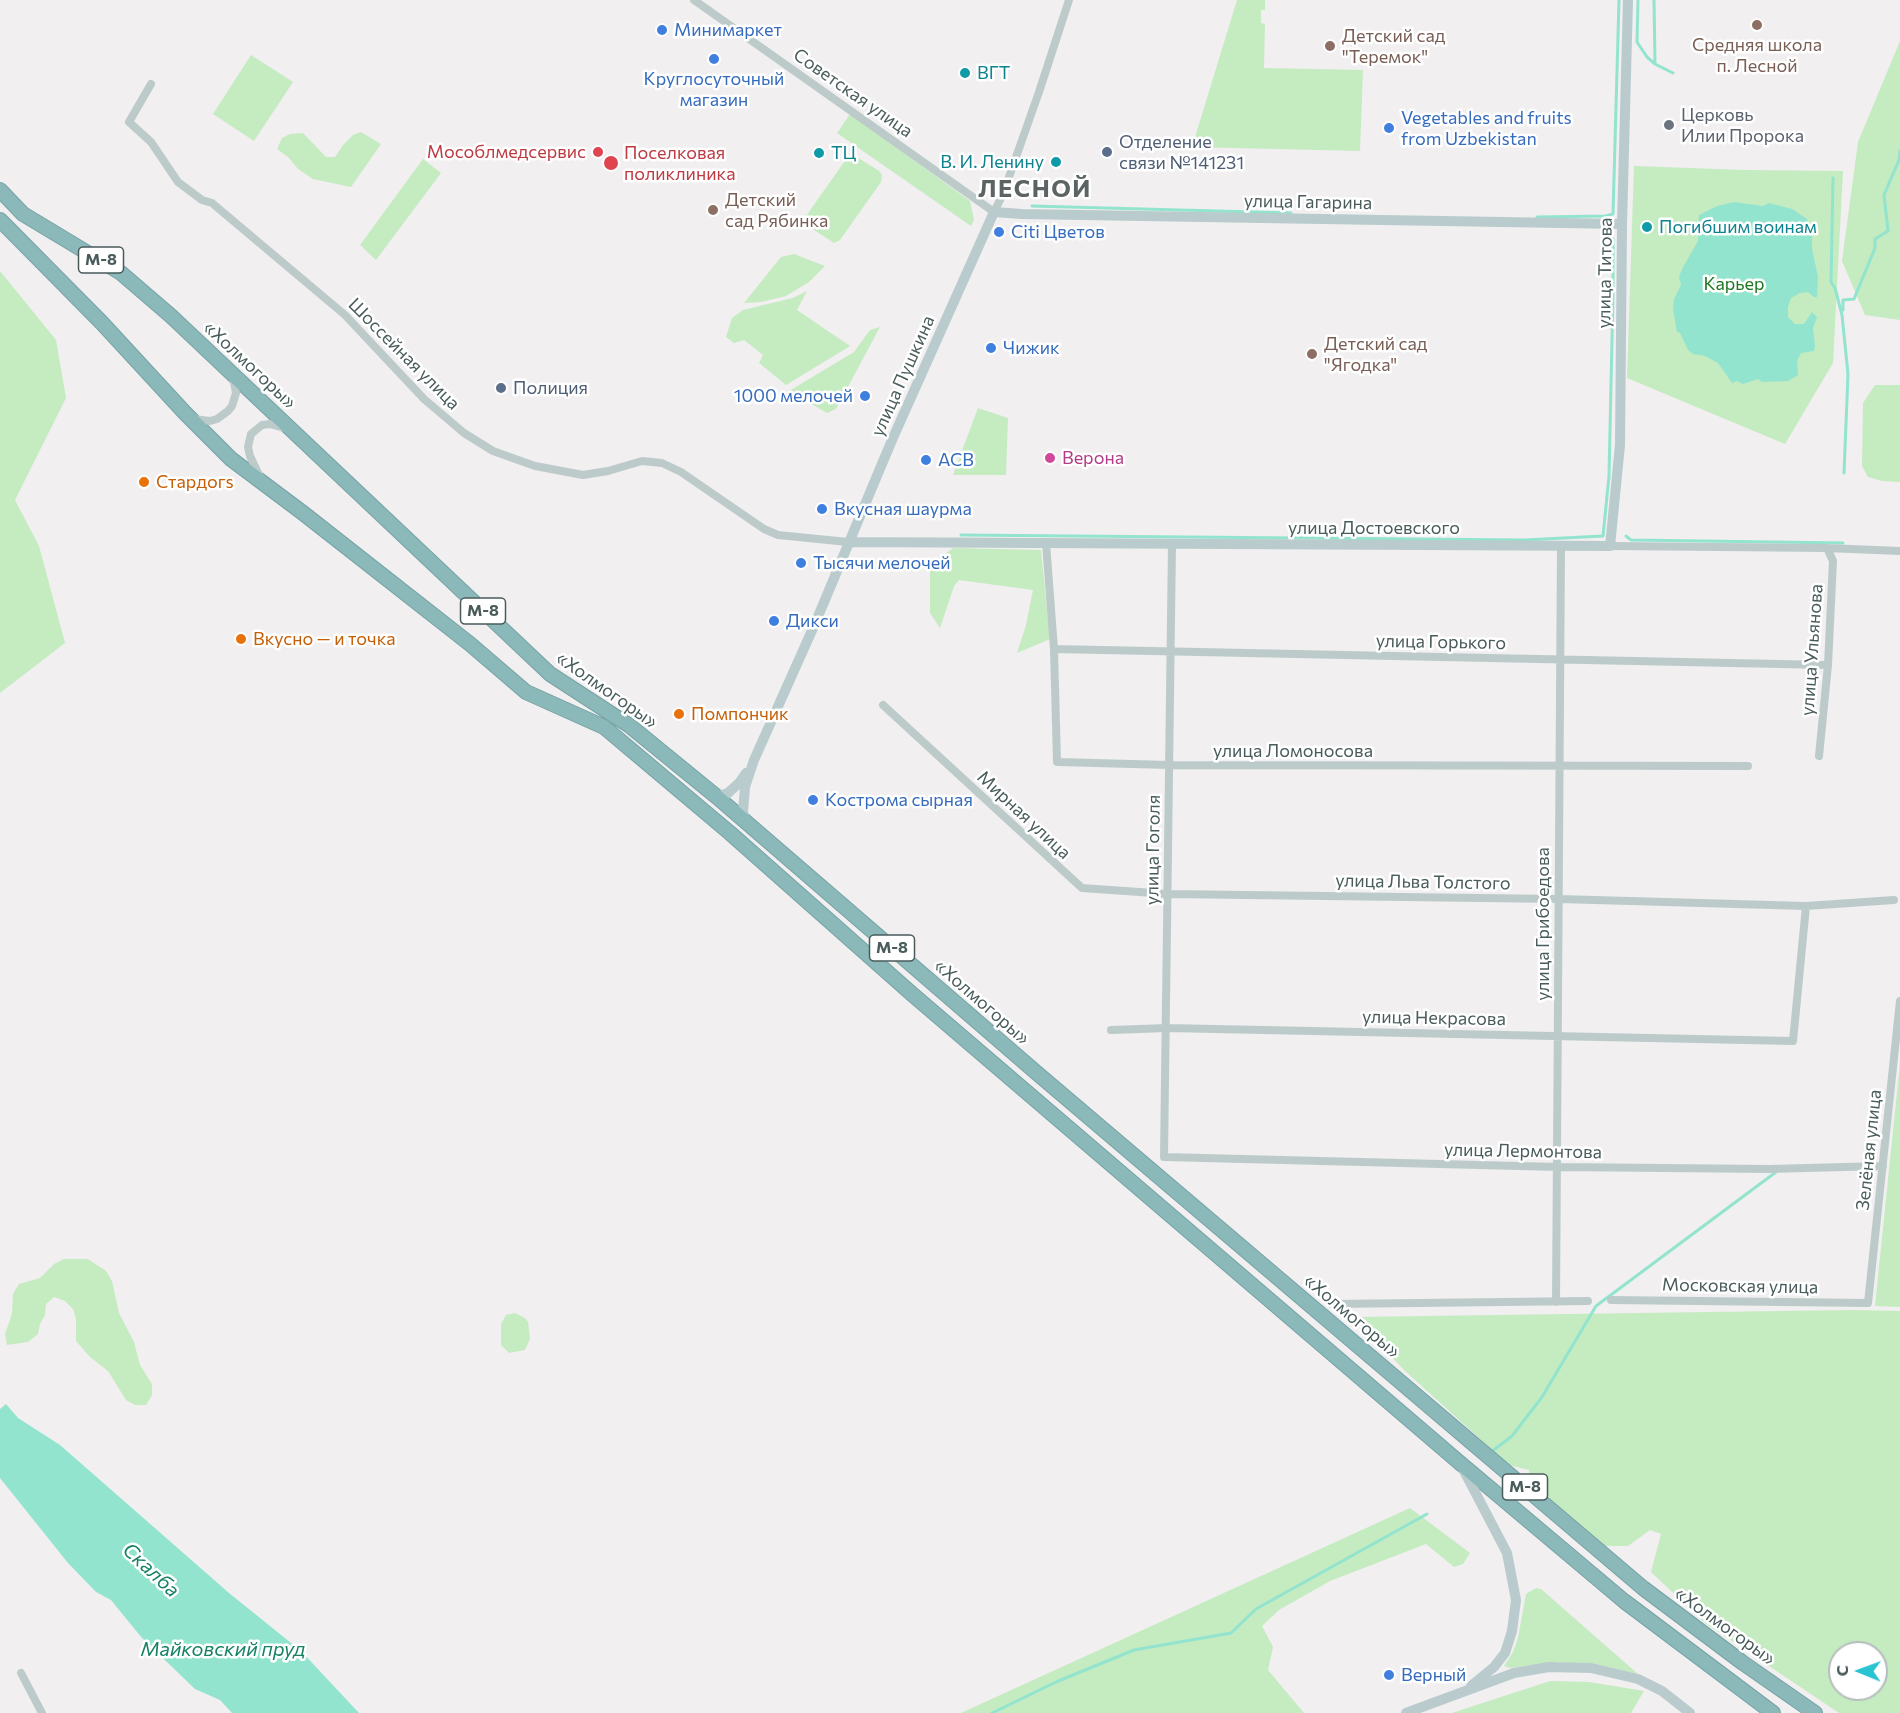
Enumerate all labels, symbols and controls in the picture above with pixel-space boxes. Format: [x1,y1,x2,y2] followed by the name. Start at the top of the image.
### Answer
[1750,18,1764,32] marker: Средняя школа п. Лесной
[674,19,782,41] place label: Минимаркет
[655,23,669,37] marker: Минимаркет
[1342,25,1445,68] place label: Детский сад "Теремок"
[1692,34,1822,76] place label: Средняя школа п. Лесной
[1323,39,1337,53] marker: Детский сад "Теремок"
[789,44,917,142] street label: Советская улица
[707,52,721,66] marker: Круглосуточный магазин
[977,62,1010,84] place label: ВГТ
[958,66,972,80] marker: ВГТ
[644,68,784,110] place label: Круглосуточный магазин
[1681,104,1804,146] place label: Церковь Илии Пророка
[1401,107,1572,150] place label: Vegetables and fruits from Uzbekistan
[1662,118,1676,132] marker: Церковь Илии Пророка
[1382,121,1396,135] marker: Vegetables and fruits from Uzbekistan
[1119,131,1244,174] place label: Отделение связи №141231
[427,141,586,163] place label: Мособлмедсервис
[624,142,735,184] place label: Поселковая поликлиника
[831,142,856,164] place label: ТЦ
[591,145,605,159] marker: Мособлмедсервис
[1100,145,1114,159] marker: Отделение связи №141231
[812,146,826,160] marker: ТЦ
[940,151,1044,173] place label: В. И. Ленину
[602,154,620,172] marker: Поселковая поликлиника
[1049,155,1063,169] marker: В. И. Ленину
[978,175,1092,203] district label: ЛЕСНОЙ
[725,189,828,232] place label: Детский сад Рябинка
[1244,190,1372,214] street label: улица Гагарина
[706,203,720,217] marker: Детский сад Рябинка
[1659,216,1817,238] place label: Погибшим воинам
[1593,217,1617,329] street label: улица Титова
[1640,220,1654,234] marker: Погибшим воинам
[1011,221,1105,243] place label: Citi Цветов
[992,225,1006,239] marker: Citi Цветов
[78,247,124,273] road number: М-8
[1703,273,1765,295] park label: Карьер
[344,294,464,414] street label: Шоссейная улица
[867,312,939,440] street label: улица Пушкина
[199,317,301,413] street label: «Холмогоры»
[1324,333,1427,376] place label: Детский сад "Ягодка"
[1003,337,1060,359] place label: Чижик
[984,341,998,355] marker: Чижик
[1305,347,1319,361] marker: Детский сад "Ягодка"
[513,377,588,399] place label: Полиция
[494,381,508,395] marker: Полиция
[734,385,853,407] place label: 1000 мелочей
[858,389,872,403] marker: 1000 мелочей
[1062,447,1124,469] place label: Верона
[938,449,974,471] place label: АСВ
[1043,451,1057,465] marker: Верона
[919,453,933,467] marker: АСВ
[156,471,234,493] place label: Стардогs
[137,475,151,489] marker: Стардогs
[834,498,972,520] place label: Вкусная шаурма
[815,502,829,516] marker: Вкусная шаурма
[1288,517,1460,539] street label: улица Достоевского
[813,552,951,574] place label: Тысячи мелочей
[794,556,808,570] marker: Тысячи мелочей
[1797,583,1827,717] street label: улица Ульянова
[460,598,506,624] road number: М-8
[786,610,839,632] place label: Дикси
[767,614,781,628] marker: Дикси
[253,628,396,650] place label: Вкусно — и точка
[1376,630,1506,654] street label: улица Горького
[234,632,248,646] marker: Вкусно — и точка
[552,647,662,733] street label: «Холмогоры»
[691,703,789,725] place label: Помпончик
[672,707,686,721] marker: Помпончик
[1213,740,1373,762] street label: улица Ломоносова
[973,766,1075,864] street label: Мирная улица
[825,789,973,811] place label: Кострома сырная
[806,793,820,807] marker: Кострома сырная
[1141,795,1165,905] street label: улица Гоголя
[1532,847,1554,1001] street label: улица Грибоедова
[1335,870,1511,894] street label: улица Льва Толстого
[870,935,914,961] road number: М-8
[930,955,1034,1049] street label: «Холмогоры»
[1362,1006,1506,1030] street label: улица Некрасова
[1852,1088,1886,1212] street label: Зелёная улица
[1444,1139,1602,1163] street label: улица Лермонтова
[1300,1270,1404,1362] street label: «Холмогоры»
[1662,1274,1818,1298] street label: Московская улица
[1502,1474,1547,1500] road number: М-8
[118,1538,184,1602] water label: Скалба
[1671,1582,1779,1670] street label: «Холмогоры»
[141,1637,305,1661] water label: Майковский пруд
[1828,1641,1888,1701] north arrow
[1401,1664,1466,1686] place label: Верный
[1832,1665,1851,1676] text: С
[1382,1668,1396,1682] marker: Верный

